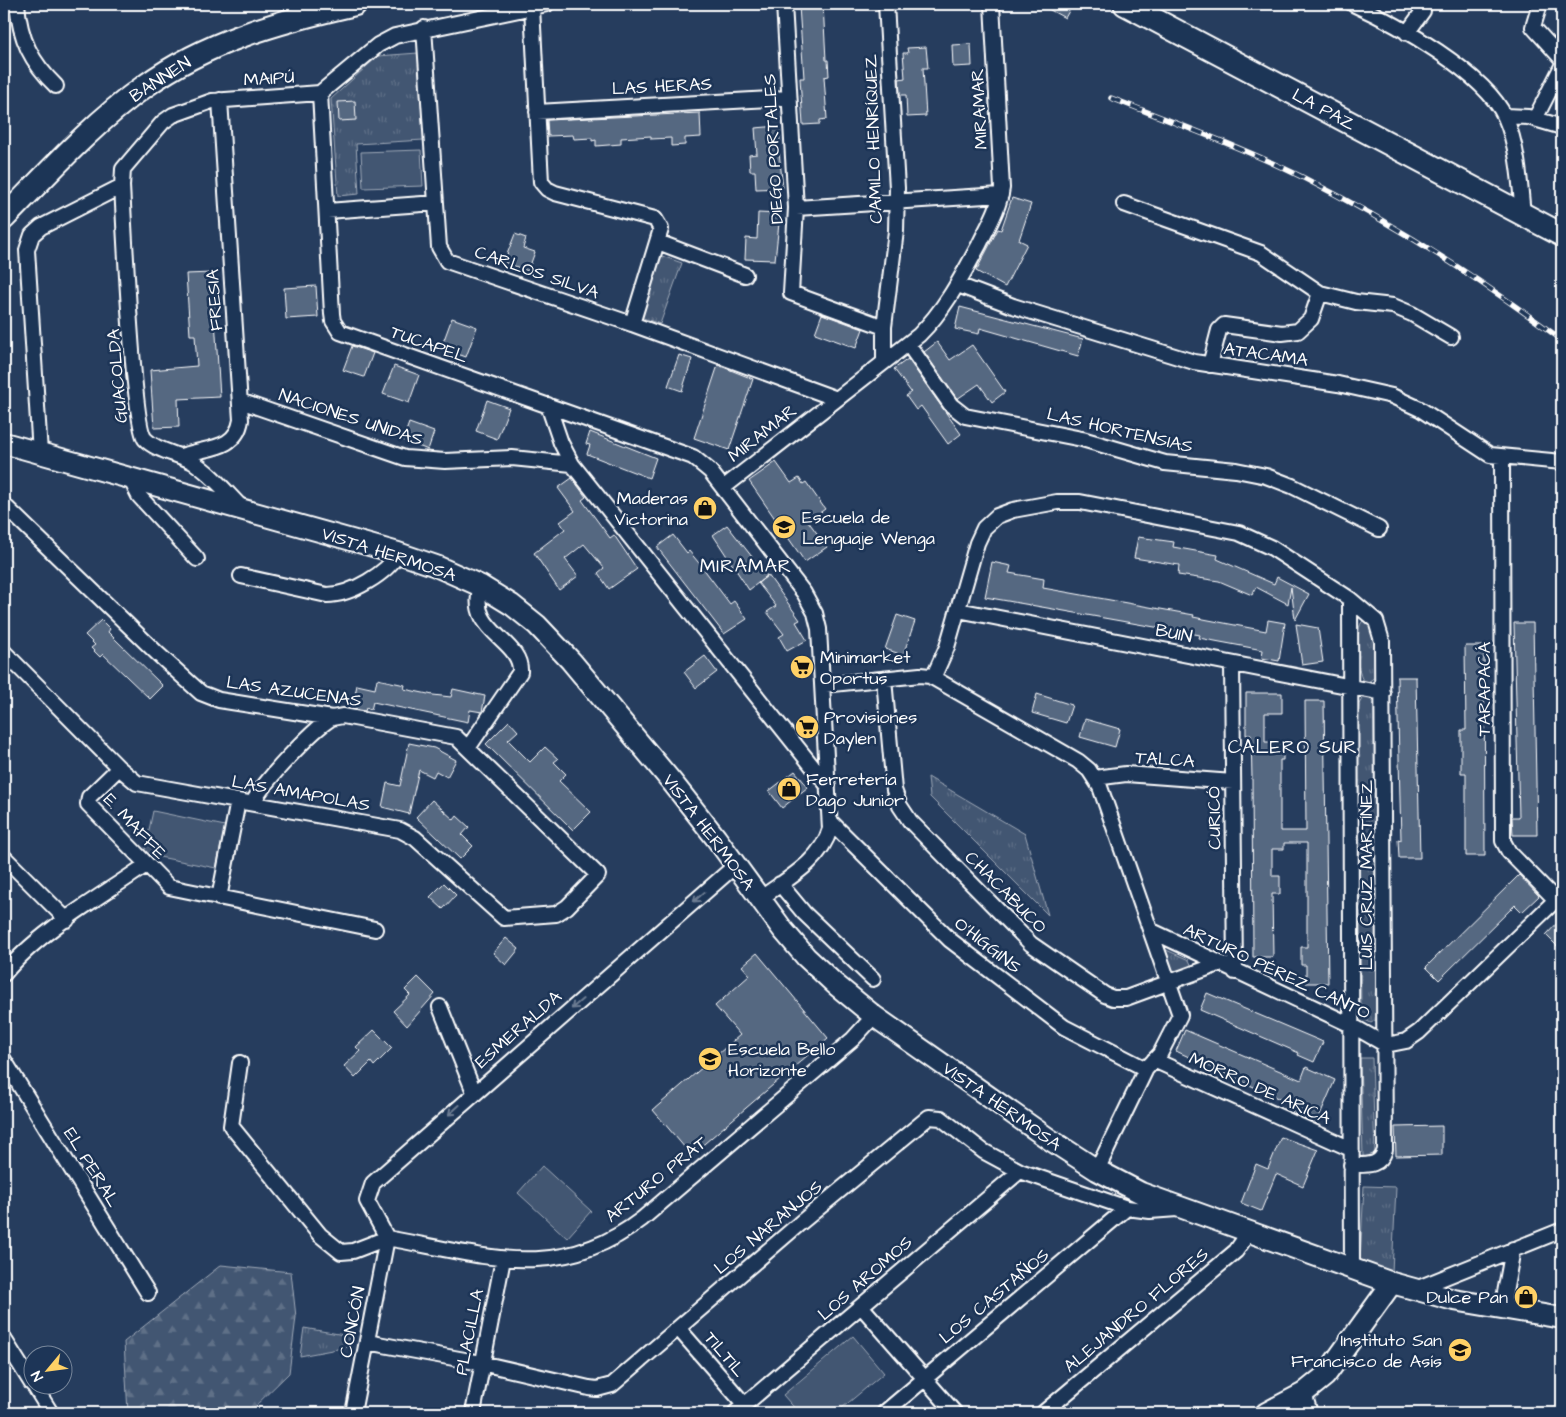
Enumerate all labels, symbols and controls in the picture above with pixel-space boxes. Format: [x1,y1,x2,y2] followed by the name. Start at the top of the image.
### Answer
[125,50,196,109] street label: BANNEN
[858,54,889,224] street label: CAMILO HENRÍQUEZ
[243,64,295,93] street label: MAIPÚ
[965,68,994,150] street label: MIRAMAR
[611,71,713,102] street label: LAS HERAS
[757,73,790,225] street label: DIEGO PORTALES
[1288,82,1360,137] street label: LA PAZ
[471,239,603,306] street label: CARLOS SILVA
[200,268,229,332] street label: FRESIA
[387,320,471,370] street label: TUCAPEL
[101,327,134,424] street label: GUACOLDA
[1222,336,1310,373] street label: ATACAMA
[276,382,426,453] street label: NACIONES UNIDAS
[723,399,802,468] street label: MIRAMAR
[1044,402,1195,459] street label: LAS HORTENSIAS
[614,486,688,532] place label: Maderas Victorina
[692,495,718,521] shop icon: Maderas Victorina
[802,505,935,552] place label: Escuela de Lenguaje Wenga
[771,514,797,540] school or university icon: Escuela de Lenguaje Wenga
[318,521,460,588] street label: VISTA HERMOSA
[700,553,792,580] district label: MIRAMAR
[1153,618,1194,649] street label: BUIN
[1472,641,1497,736] street label: TARAPACÁ
[820,645,911,691] place label: Minimarket Oportus
[789,654,815,680] supermarket icon: Minimarket Oportus
[225,670,363,713] street label: LAS AZUCENAS
[824,705,917,752] place label: Provisiones Daylen
[794,714,820,740] supermarket icon: Provisiones Daylen
[1228,734,1358,761] district label: CALERO SUR
[1134,745,1196,774] street label: TALCA
[806,767,904,814] place label: Ferretería Dago Junior
[230,769,372,818] street label: LAS AMAPOLAS
[657,769,761,896] street label: VISTA HERMOSA
[776,776,802,802] shop icon: Ferretería Dago Junior
[1354,780,1379,970] street label: LUIS CRUZ MARTÍNEZ
[1201,786,1228,850] street label: CURICÓ
[97,788,172,865] street label: E. MAFFE
[959,846,1052,939] street label: CHACABUCO
[693,891,706,903] one-way arrow
[949,911,1027,980] street label: O'HIGGINS
[1179,917,1374,1026] street label: ARTURO PÉREZ CANTO
[469,984,568,1074] street label: ESMERALDA
[570,998,583,1010] one-way arrow
[728,1037,835,1083] place label: Escuela Bello Horizonte
[697,1046,723,1072] school or university icon: Escuela Bello Horizonte
[1185,1046,1335,1131] street label: MORRO DE ARICA
[937,1056,1067,1157] street label: VISTA HERMOSA
[447,1104,460,1116] one-way arrow
[57,1123,126,1212] street label: EL PERAL
[600,1130,713,1228] street label: ARTURO PRAT
[709,1174,828,1280] street label: LOS NARANJOS
[813,1230,918,1327] street label: LOS AROMOS
[1058,1242,1214,1379] street label: ALEJANDRO FLORES
[934,1243,1055,1350] street label: LOS CASTAÑOS
[333,1284,372,1360] street label: CONCÓN
[1513,1284,1539,1310] shop icon: Dulce Pan
[1426,1285,1508,1310] place label: Dulce Pan
[449,1286,490,1377] street label: PLACILLA
[698,1326,752,1383] street label: TILTIL
[1291,1328,1442,1374] place label: Instituto San Francisco de Asís
[1447,1337,1473,1363] school or university icon: Instituto San Francisco de Asís
[22,1344,72,1394] north arrow
[27,1367,48,1385] text: N

